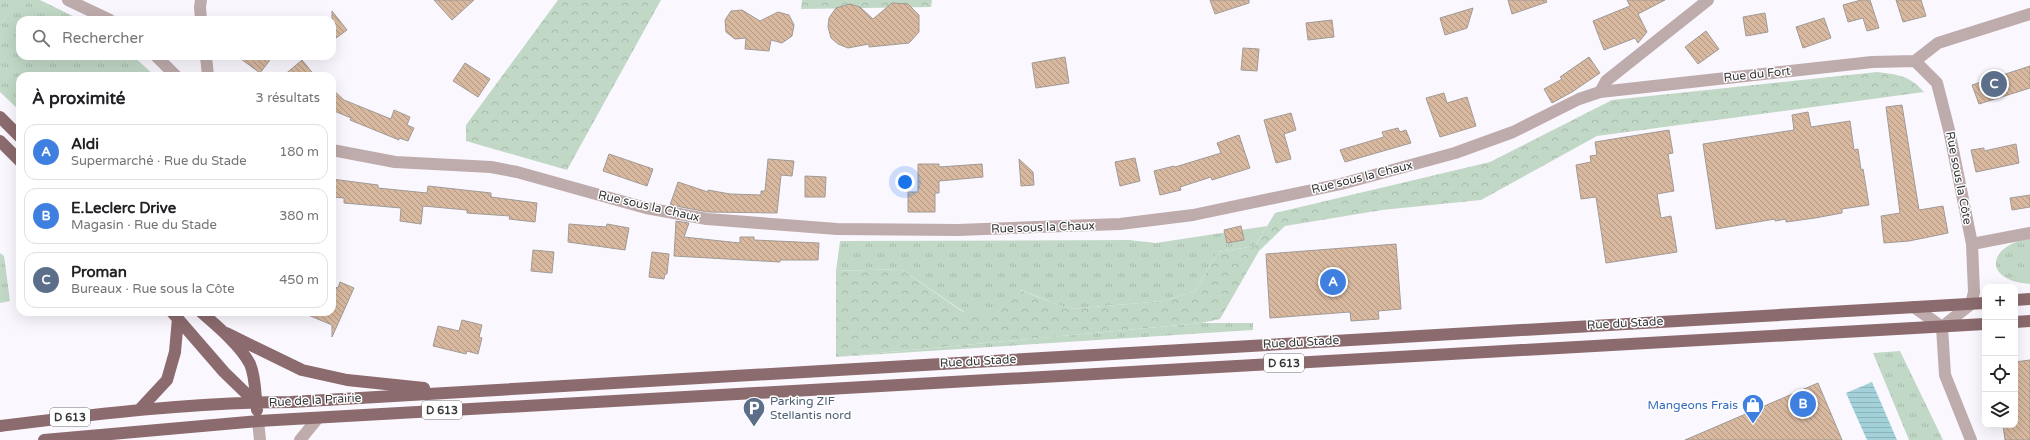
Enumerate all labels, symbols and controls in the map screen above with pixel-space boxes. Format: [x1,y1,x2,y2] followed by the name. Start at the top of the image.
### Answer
[16,16,336,60] search box
[30,27,52,49] icon: search
[62,29,144,47] text: Rechercher
[1723,63,1791,84] street label: Rue du Fort
[1981,69,2007,99] pin: C
[32,88,125,109] text: À proximité
[256,90,320,106] text: 3 résultats
[1943,130,1975,226] street label: Rue sous la Côte
[71,135,99,153] text: Aldi
[41,144,51,160] text: A
[279,144,319,160] text: 180 m
[71,153,247,169] text: Supermarché · Rue du Stade
[1310,158,1414,196] street label: Rue sous la Chaux
[895,172,915,192] your location
[597,187,701,225] street label: Rue sous la Chaux
[71,199,176,217] text: E.Leclerc Drive
[41,208,51,224] text: B
[279,208,319,224] text: 380 m
[71,217,217,233] text: Magasin · Rue du Stade
[991,218,1095,236] street label: Rue sous la Chaux
[71,263,127,281] text: Proman
[1320,267,1346,297] pin: A
[41,272,51,288] text: C
[279,272,319,288] text: 450 m
[71,281,235,297] text: Bureaux · Rue sous la Côte
[1982,284,2018,428] map controls
[1982,284,2018,320] button: +
[1586,314,1664,332] street label: Rue du Stade
[1982,320,2018,356] button: −
[1262,333,1340,351] street label: Rue du Stade
[939,352,1017,370] street label: Rue du Stade
[1264,354,1304,372] road number: D 613
[1982,356,2018,392] button: locate
[1790,389,1816,419] pin: B
[268,391,362,409] street label: Rue de la Prairie
[1740,392,1766,425] shop icon: Mangeons Frais
[1982,392,2018,428] button: layers
[770,394,851,422] place label: Parking ZIF Stellantis nord
[741,395,767,428] parking icon: Parking ZIF Stellantis nord
[1647,398,1738,412] place label: Mangeons Frais
[422,401,462,419] road number: D 613
[50,408,90,426] road number: D 613

